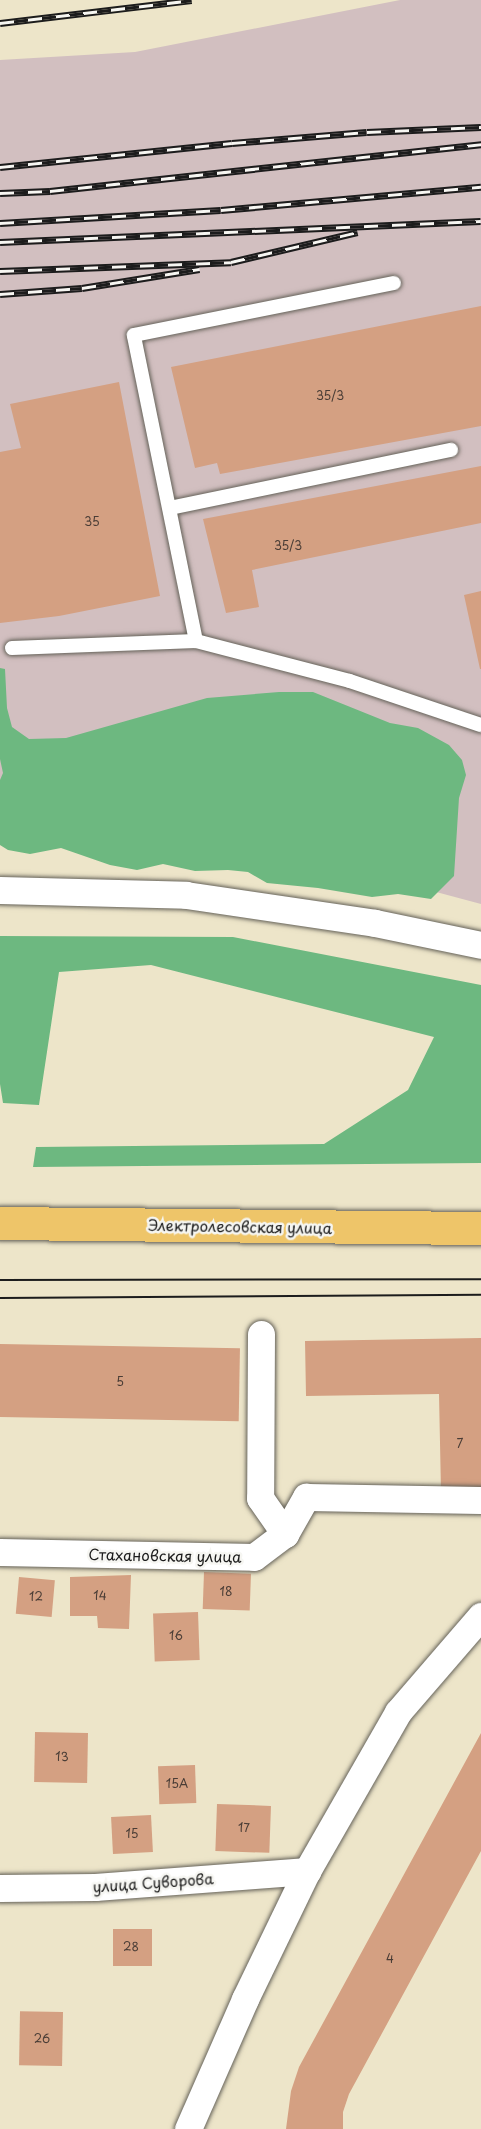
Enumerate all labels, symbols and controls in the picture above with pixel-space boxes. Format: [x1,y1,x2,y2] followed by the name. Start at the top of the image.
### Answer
[316,389,344,403] house number: 35/3
[84,515,100,529] house number: 35
[274,539,302,553] house number: 35/3
[147,1215,333,1237] street label: Электролесовская улица
[116,1375,124,1389] house number: 5
[457,1437,463,1451] house number: 7
[88,1545,242,1565] street label: Стахановская улица
[220,1585,232,1599] house number: 18
[93,1589,107,1603] house number: 14
[29,1590,43,1604] house number: 12
[169,1629,183,1643] house number: 16
[55,1750,69,1764] house number: 13
[166,1777,188,1791] house number: 15А
[238,1821,250,1835] house number: 17
[125,1827,139,1841] house number: 15
[92,1869,214,1895] street label: улица Суворова
[123,1940,139,1954] house number: 28
[386,1952,394,1966] house number: 4
[34,2032,50,2046] house number: 26

